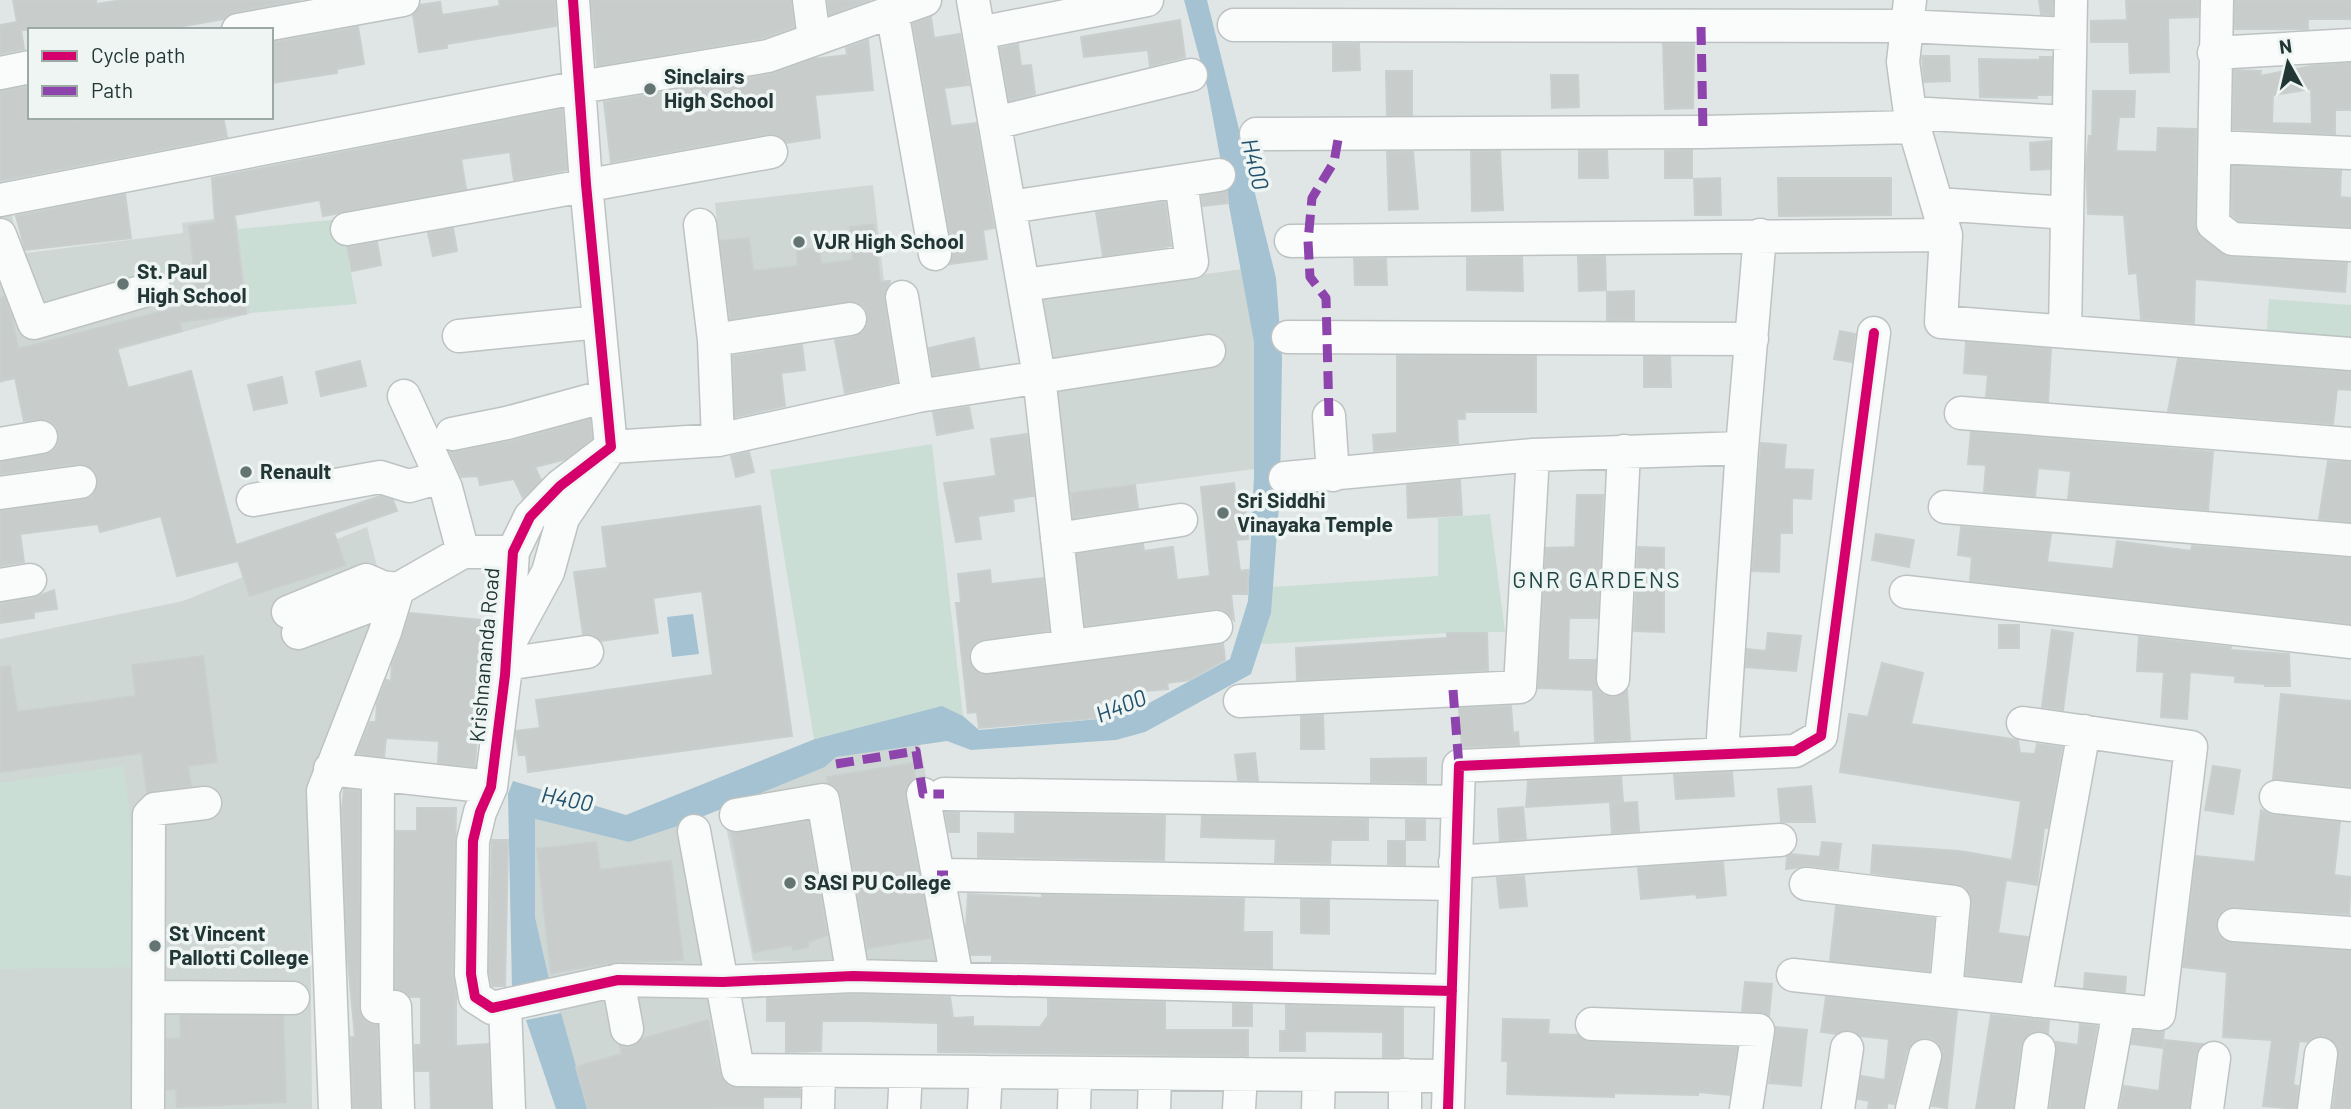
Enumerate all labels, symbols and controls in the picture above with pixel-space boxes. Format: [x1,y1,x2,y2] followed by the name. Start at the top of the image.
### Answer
[28,28,273,119] legend
[2253,28,2323,98] north arrow
[2278,33,2293,58] text: N
[91,42,185,67] text: Cycle path
[664,63,774,112] place label: Sinclairs High School
[91,77,133,102] text: Path
[642,81,658,97] marker: Sinclairs High School
[1236,135,1276,193] water label: H400
[813,228,964,253] place label: VJR High School
[791,234,807,250] marker: VJR High School
[137,258,247,307] place label: St. Paul High School
[115,276,131,292] marker: St. Paul High School
[260,458,331,483] place label: Renault
[238,464,254,480] marker: Renault
[1237,487,1393,536] place label: Sri Siddhi Vinayaka Temple
[1215,505,1231,521] marker: Sri Siddhi Vinayaka Temple
[1512,565,1682,593] district label: GNR GARDENS
[463,566,504,743] street label: Krishnananda Road
[1091,682,1150,728] water label: H400
[539,779,596,817] water label: H400
[804,869,951,894] place label: SASI PU College
[782,875,798,891] marker: SASI PU College
[169,920,309,969] place label: St Vincent Pallotti College
[147,938,163,954] marker: St Vincent Pallotti College

